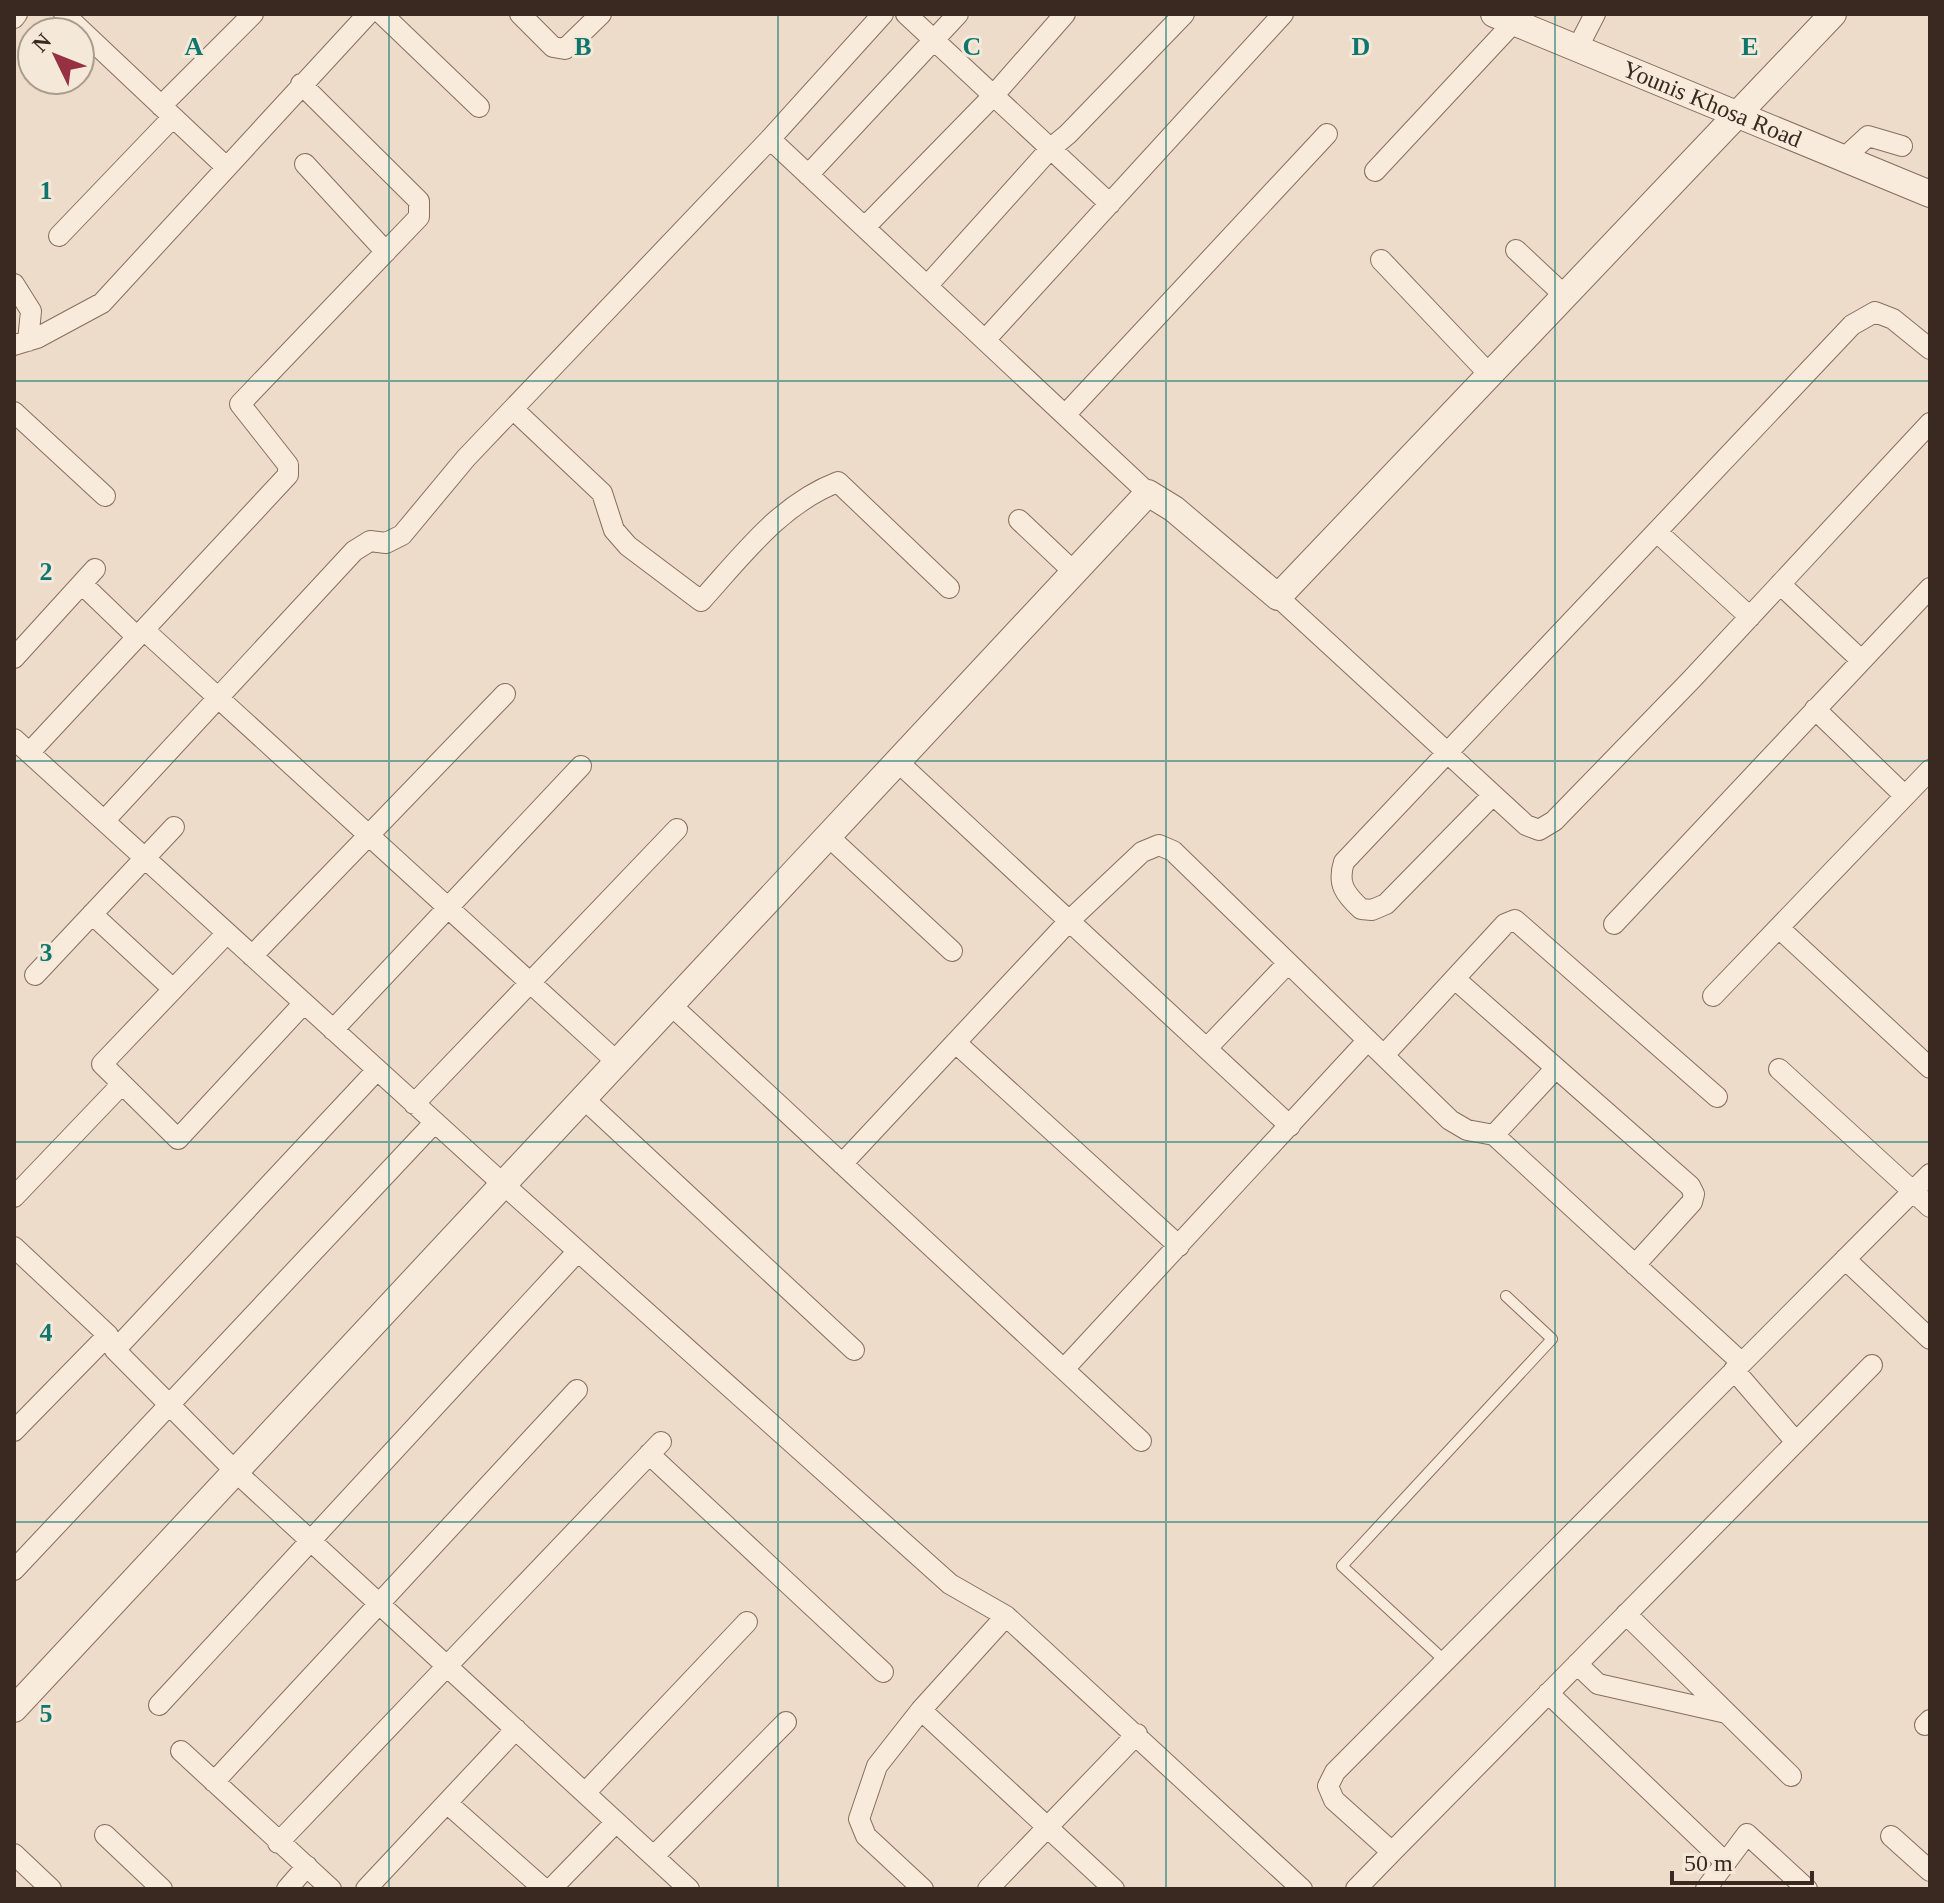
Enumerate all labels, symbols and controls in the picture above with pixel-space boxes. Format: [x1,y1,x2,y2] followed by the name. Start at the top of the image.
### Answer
[16,16,96,96] north arrow
[27,28,56,57] text: N
[185,32,204,61] text: A
[574,32,592,61] text: B
[963,32,981,61] text: C
[1352,32,1370,61] text: D
[1741,32,1759,61] text: E
[1619,56,1805,153] street label: Younis Khosa Road
[40,176,53,205] text: 1
[40,557,53,586] text: 2
[40,938,53,967] text: 3
[40,1318,53,1347] text: 4
[40,1699,53,1728] text: 5
[1672,1835,1812,1885] scale bar
[1684,1850,1733,1876] text: 50 m

